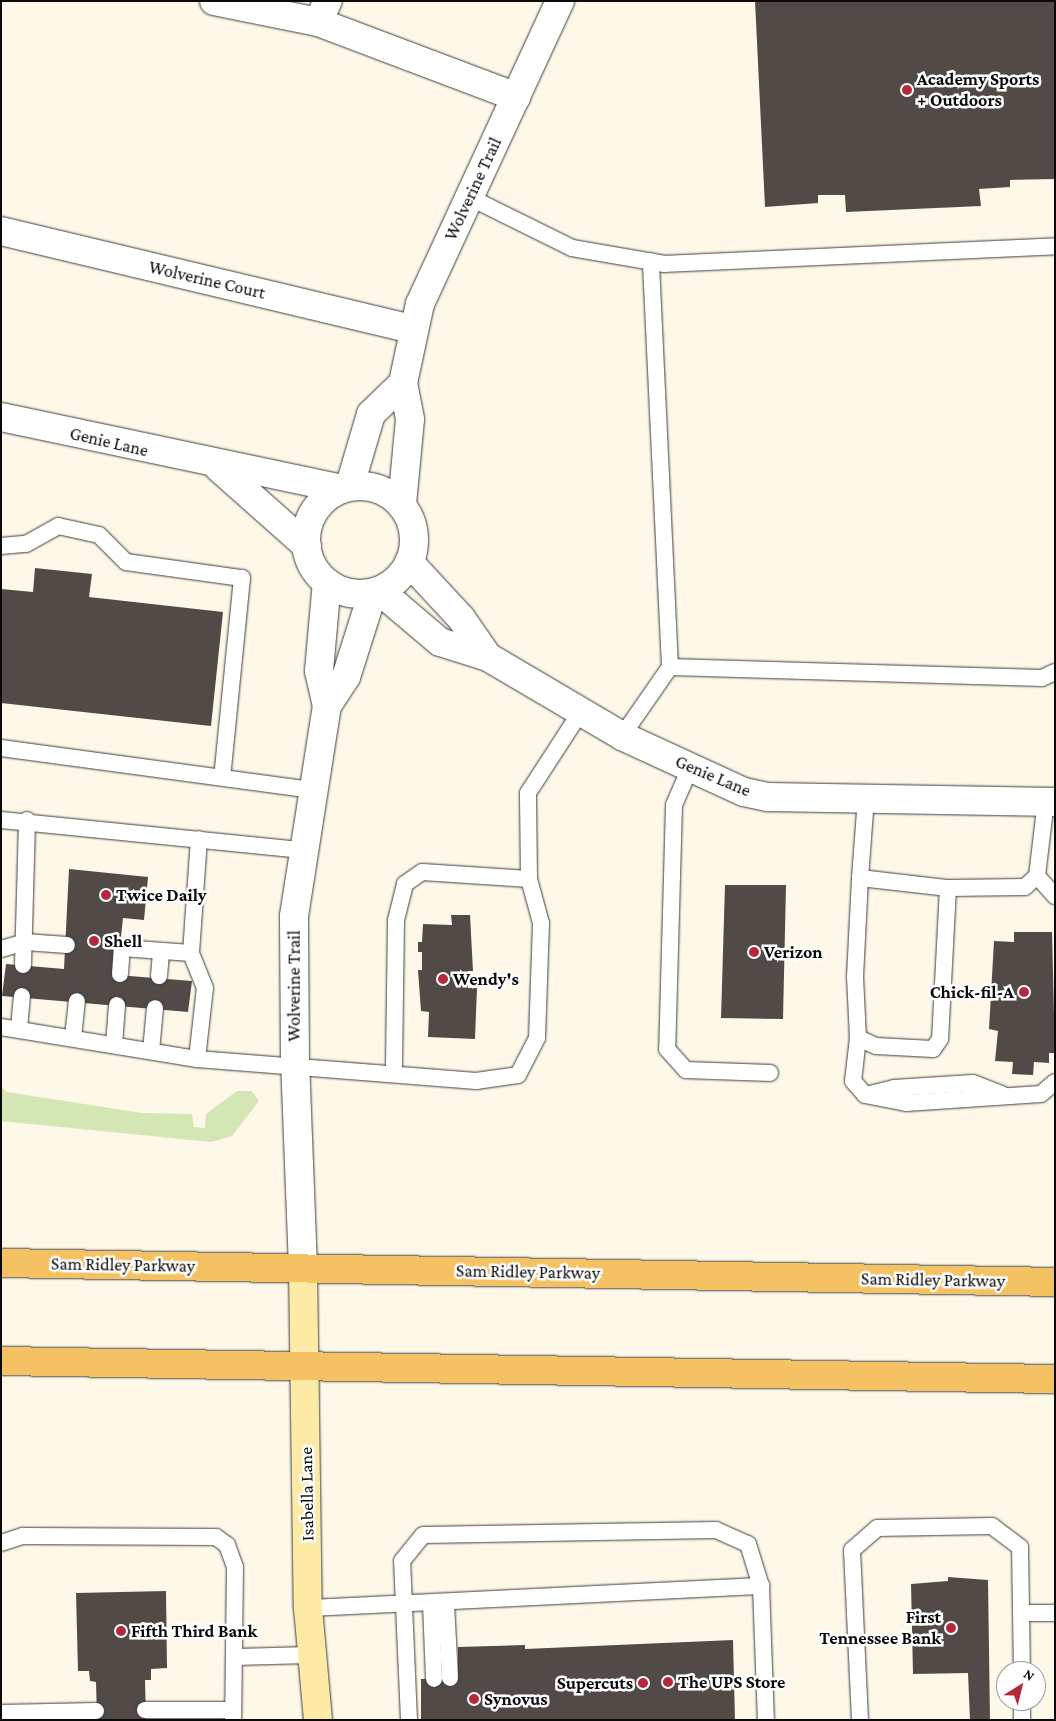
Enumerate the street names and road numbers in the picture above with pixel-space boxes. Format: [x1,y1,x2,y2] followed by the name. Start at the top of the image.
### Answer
[440,134,506,244] street label: Wolverine Trail
[147,256,267,304] street label: Wolverine Court
[68,422,150,462] street label: Genie Lane
[672,750,754,802] street label: Genie Lane
[283,930,305,1042] street label: Wolverine Trail
[51,1253,195,1277] street label: Sam Ridley Parkway
[456,1260,600,1284] street label: Sam Ridley Parkway
[861,1268,1005,1292] street label: Sam Ridley Parkway
[295,1447,319,1541] street label: Isabella Lane

